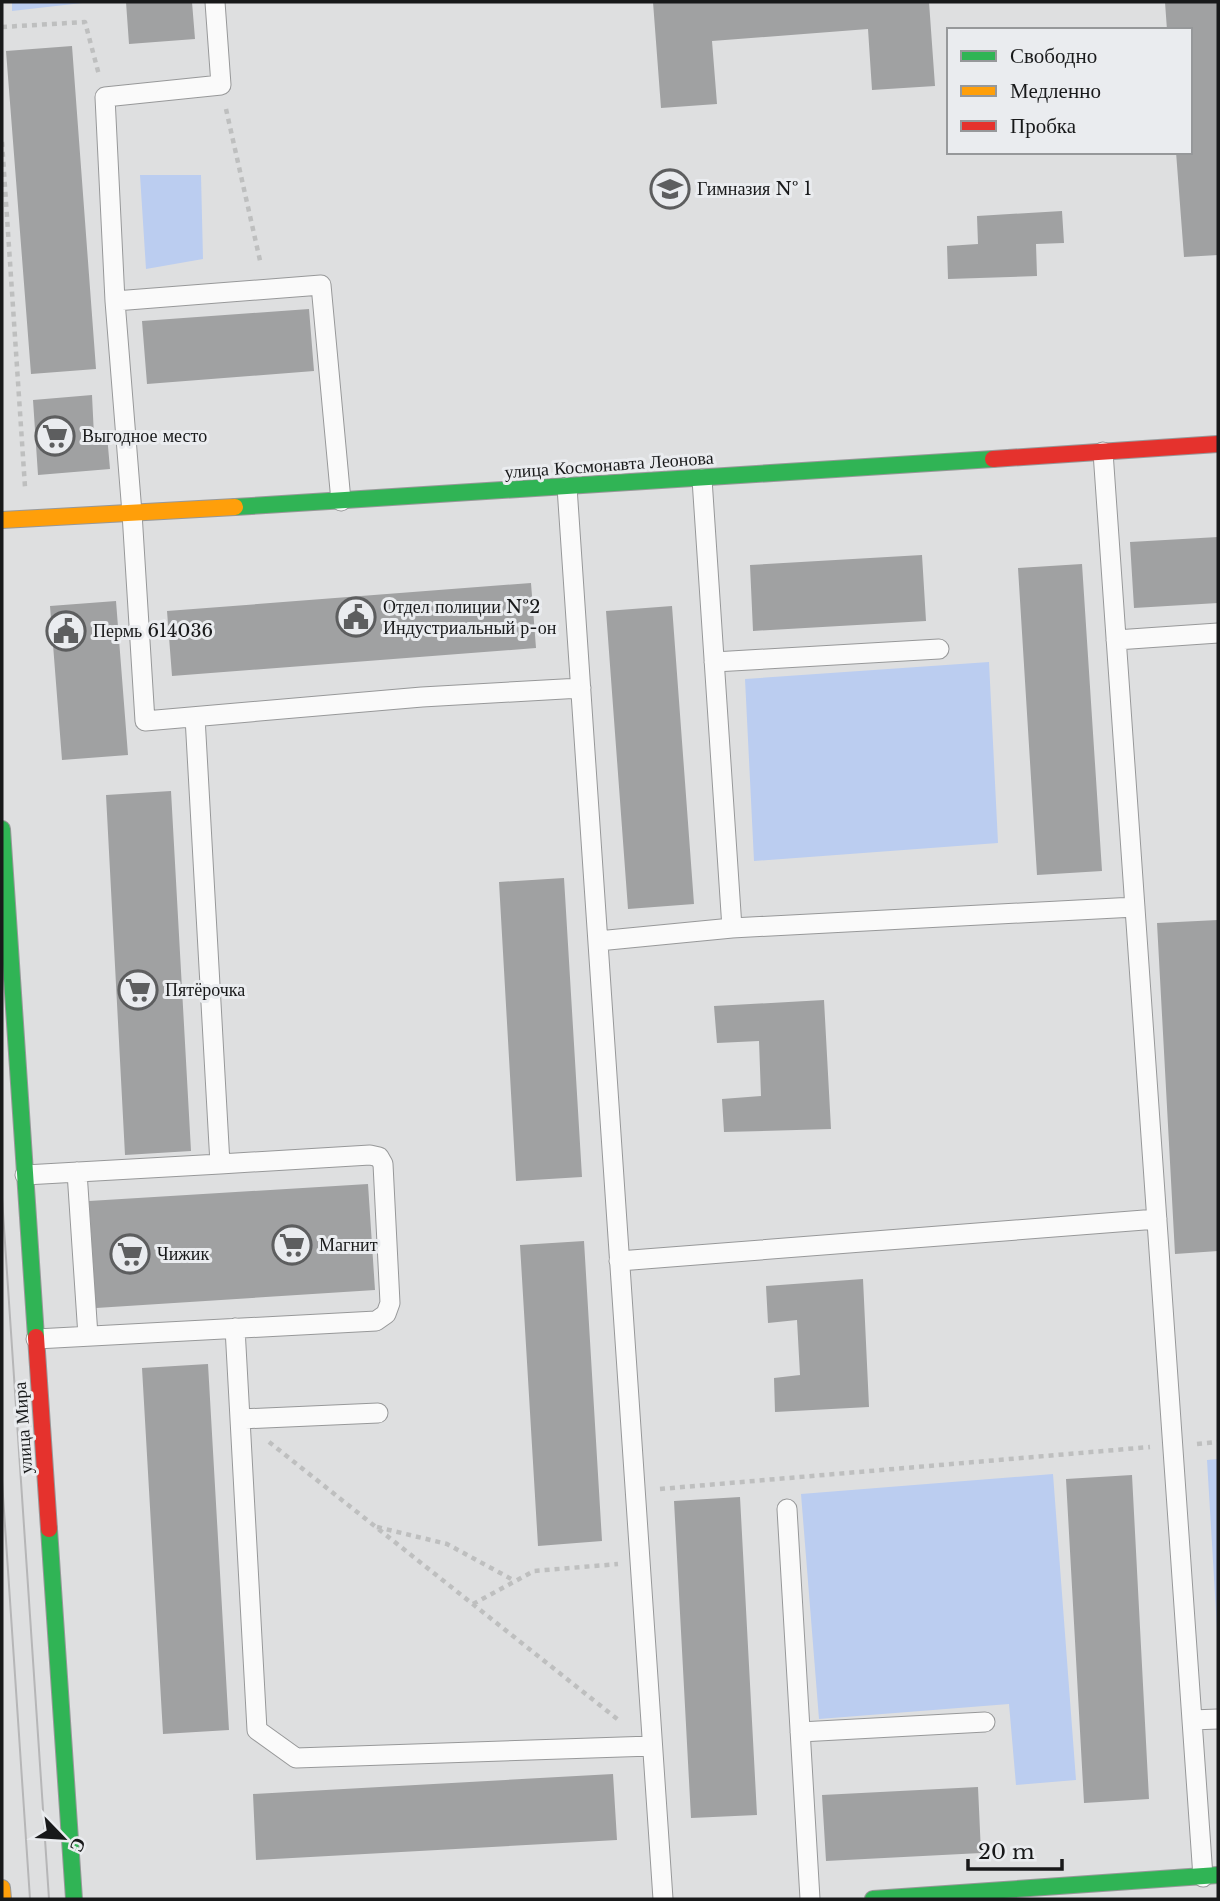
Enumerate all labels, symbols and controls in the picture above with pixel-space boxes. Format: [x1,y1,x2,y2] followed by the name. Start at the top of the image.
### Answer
[947,28,1192,154] legend
[1010,43,1097,69] text: Свободно
[1010,78,1101,104] text: Медленно
[1010,113,1077,139] text: Пробка
[649,168,691,210] school or university icon: Гимназия № 1
[697,178,812,200] place label: Гимназия № 1
[34,415,76,457] supermarket icon: Выгодное место
[82,425,207,447] place label: Выгодное место
[504,447,714,483] street label: улица Космонавта Леонова
[335,596,377,638] public building icon: Отдел полиции №2 Индустриальный р-он
[383,596,557,639] place label: Отдел полиции №2 Индустриальный р-он
[45,610,87,652] public building icon: Пермь 614036
[93,620,213,642] place label: Пермь 614036
[117,969,159,1011] supermarket icon: Пятёрочка
[165,979,245,1001] place label: Пятёрочка
[271,1224,313,1266] supermarket icon: Магнит
[109,1233,151,1275] supermarket icon: Чижик
[319,1234,378,1256] place label: Магнит
[157,1243,209,1265] place label: Чижик
[9,1381,37,1475] street label: улица Мира
[28,1803,98,1873] north arrow
[968,1828,1062,1872] scale bar
[65,1834,91,1856] text: С
[978,1839,1035,1865] text: 20 m

